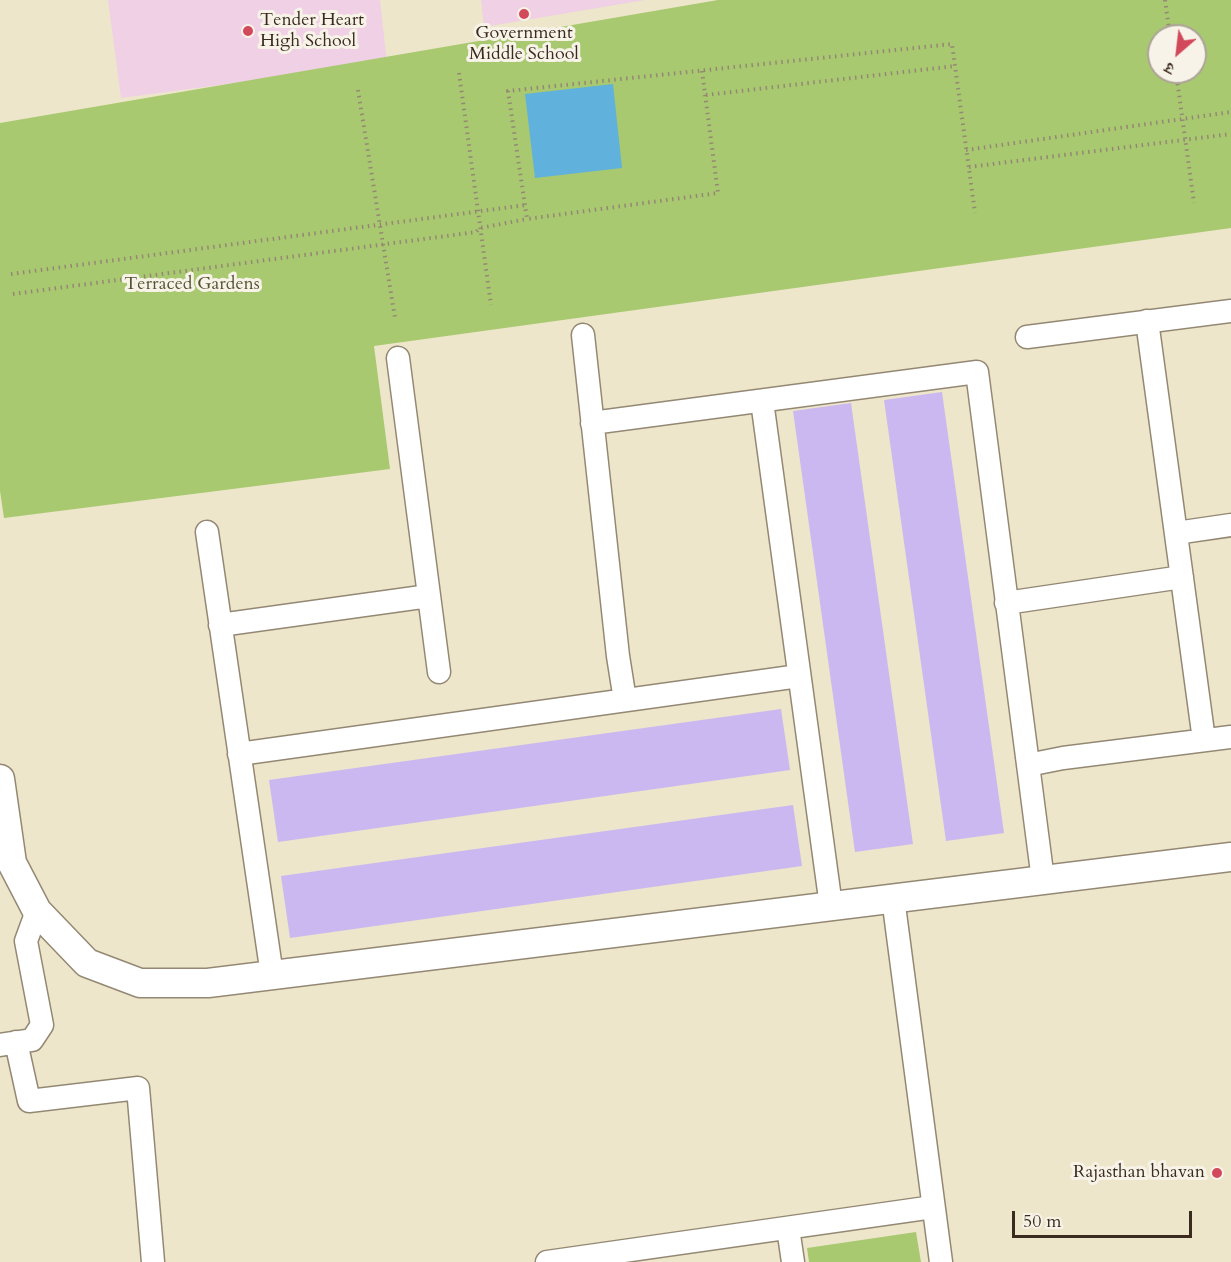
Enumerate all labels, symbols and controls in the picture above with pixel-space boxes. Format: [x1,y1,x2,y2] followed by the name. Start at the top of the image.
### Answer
[517,7,531,21] marker: Government Middle School
[260,10,364,52] place label: Tender Heart High School
[469,23,579,66] place label: Government Middle School
[241,24,255,38] marker: Tender Heart High School
[1147,24,1207,84] north arrow
[1161,57,1178,80] text: उ
[124,274,260,296] park label: Terraced Gardens
[1073,1162,1205,1184] place label: Rajasthan bhavan
[1210,1166,1224,1180] marker: Rajasthan bhavan
[1015,1199,1195,1237] scale bar
[1023,1209,1062,1234] text: 50 m

